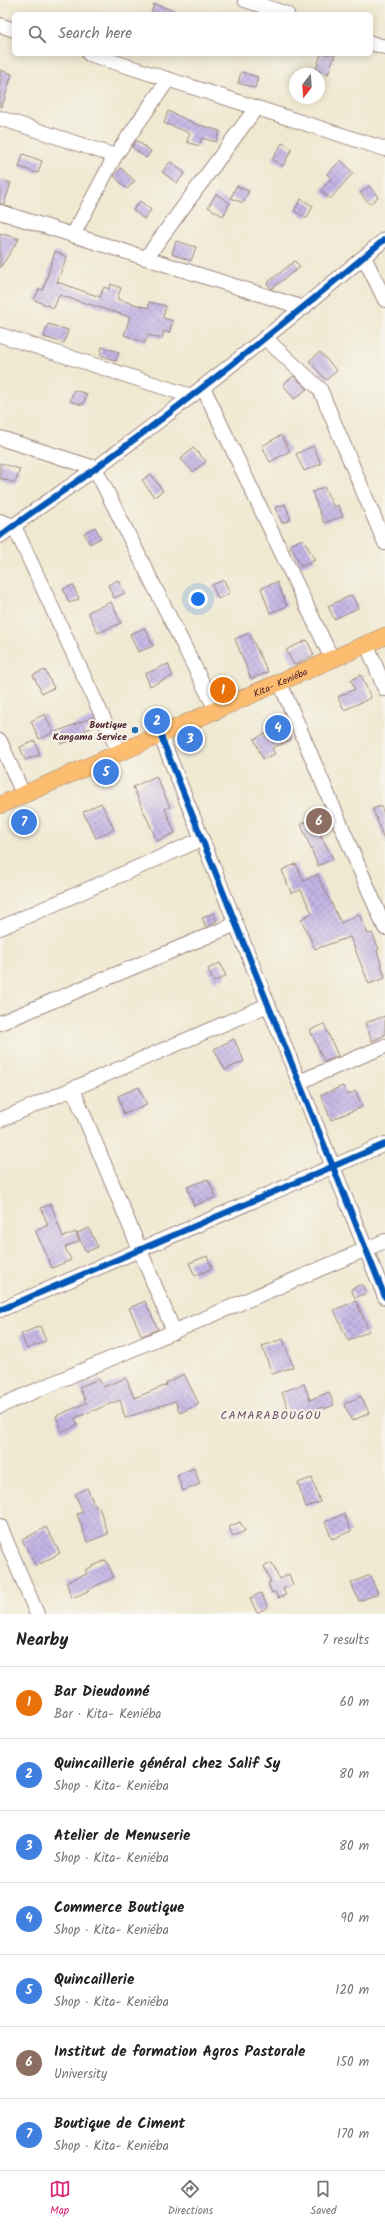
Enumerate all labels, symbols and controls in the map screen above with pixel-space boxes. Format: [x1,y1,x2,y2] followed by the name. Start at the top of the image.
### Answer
[12,12,373,56] search box
[58,22,132,46] text: Search here
[26,23,48,45] icon: search
[289,68,325,104] north arrow
[188,589,208,609] your location
[251,664,311,702] street label: Kita- Keniéba
[210,675,236,705] pin: 1
[144,706,170,736] pin: 2
[265,713,291,743] pin: 4
[53,717,127,745] place label: Boutique Kangama Service
[177,724,203,754] pin: 3
[130,725,140,735] marker: Boutique Kangama Service
[93,757,119,787] pin: 5
[306,806,332,836] pin: 6
[11,807,37,837] pin: 7
[220,1406,322,1425] district label: CAMARABOUGOU
[16,1627,68,1654] text: Nearby
[322,1630,369,1651] text: 7 results
[54,1680,149,1704] text: Bar Dieudonné
[27,1692,31,1713] text: 1
[340,1692,369,1713] text: 60 m
[54,1704,161,1725] text: Bar · Kita- Keniéba
[54,1752,280,1776] text: Quincaillerie général chez Salif Sy
[25,1764,33,1785] text: 2
[339,1764,369,1785] text: 80 m
[54,1776,169,1797] text: Shop · Kita- Keniéba
[54,1824,190,1848] text: Atelier de Menuserie
[25,1836,33,1857] text: 3
[339,1836,369,1857] text: 80 m
[54,1848,169,1869] text: Shop · Kita- Keniéba
[54,1896,184,1920] text: Commerce Boutique
[25,1908,33,1929] text: 4
[341,1908,369,1929] text: 90 m
[54,1920,169,1941] text: Shop · Kita- Keniéba
[54,1968,134,1992] text: Quincaillerie
[26,1980,32,2001] text: 5
[335,1980,369,2001] text: 120 m
[54,1992,169,2013] text: Shop · Kita- Keniéba
[54,2040,305,2064] text: Institut de formation Agros Pastorale
[25,2052,33,2073] text: 6
[336,2052,369,2073] text: 150 m
[54,2064,107,2085] text: University
[54,2112,185,2136] text: Boutique de Ciment
[26,2124,32,2145] text: 7
[337,2124,369,2145] text: 170 m
[54,2136,169,2157] text: Shop · Kita- Keniéba
[49,2178,71,2220] tab: Map
[168,2178,213,2220] tab: Directions
[310,2178,336,2220] tab: Saved

